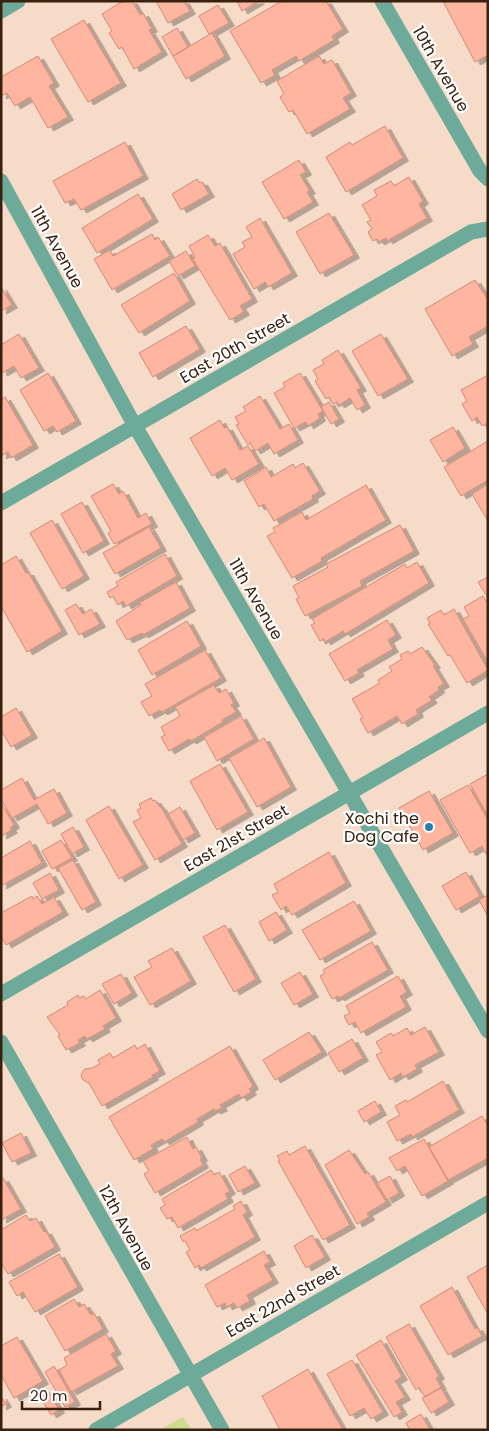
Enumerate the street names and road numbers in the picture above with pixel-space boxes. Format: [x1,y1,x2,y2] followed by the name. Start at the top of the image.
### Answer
[407,22,475,116] street label: 10th Avenue
[25,202,89,292] street label: 11th Avenue
[176,307,295,389] street label: East 20th Street
[223,554,289,644] street label: 11th Avenue
[180,799,293,877] street label: East 21st Street
[93,1181,159,1275] street label: 12th Avenue
[222,1259,344,1343] street label: East 22nd Street

